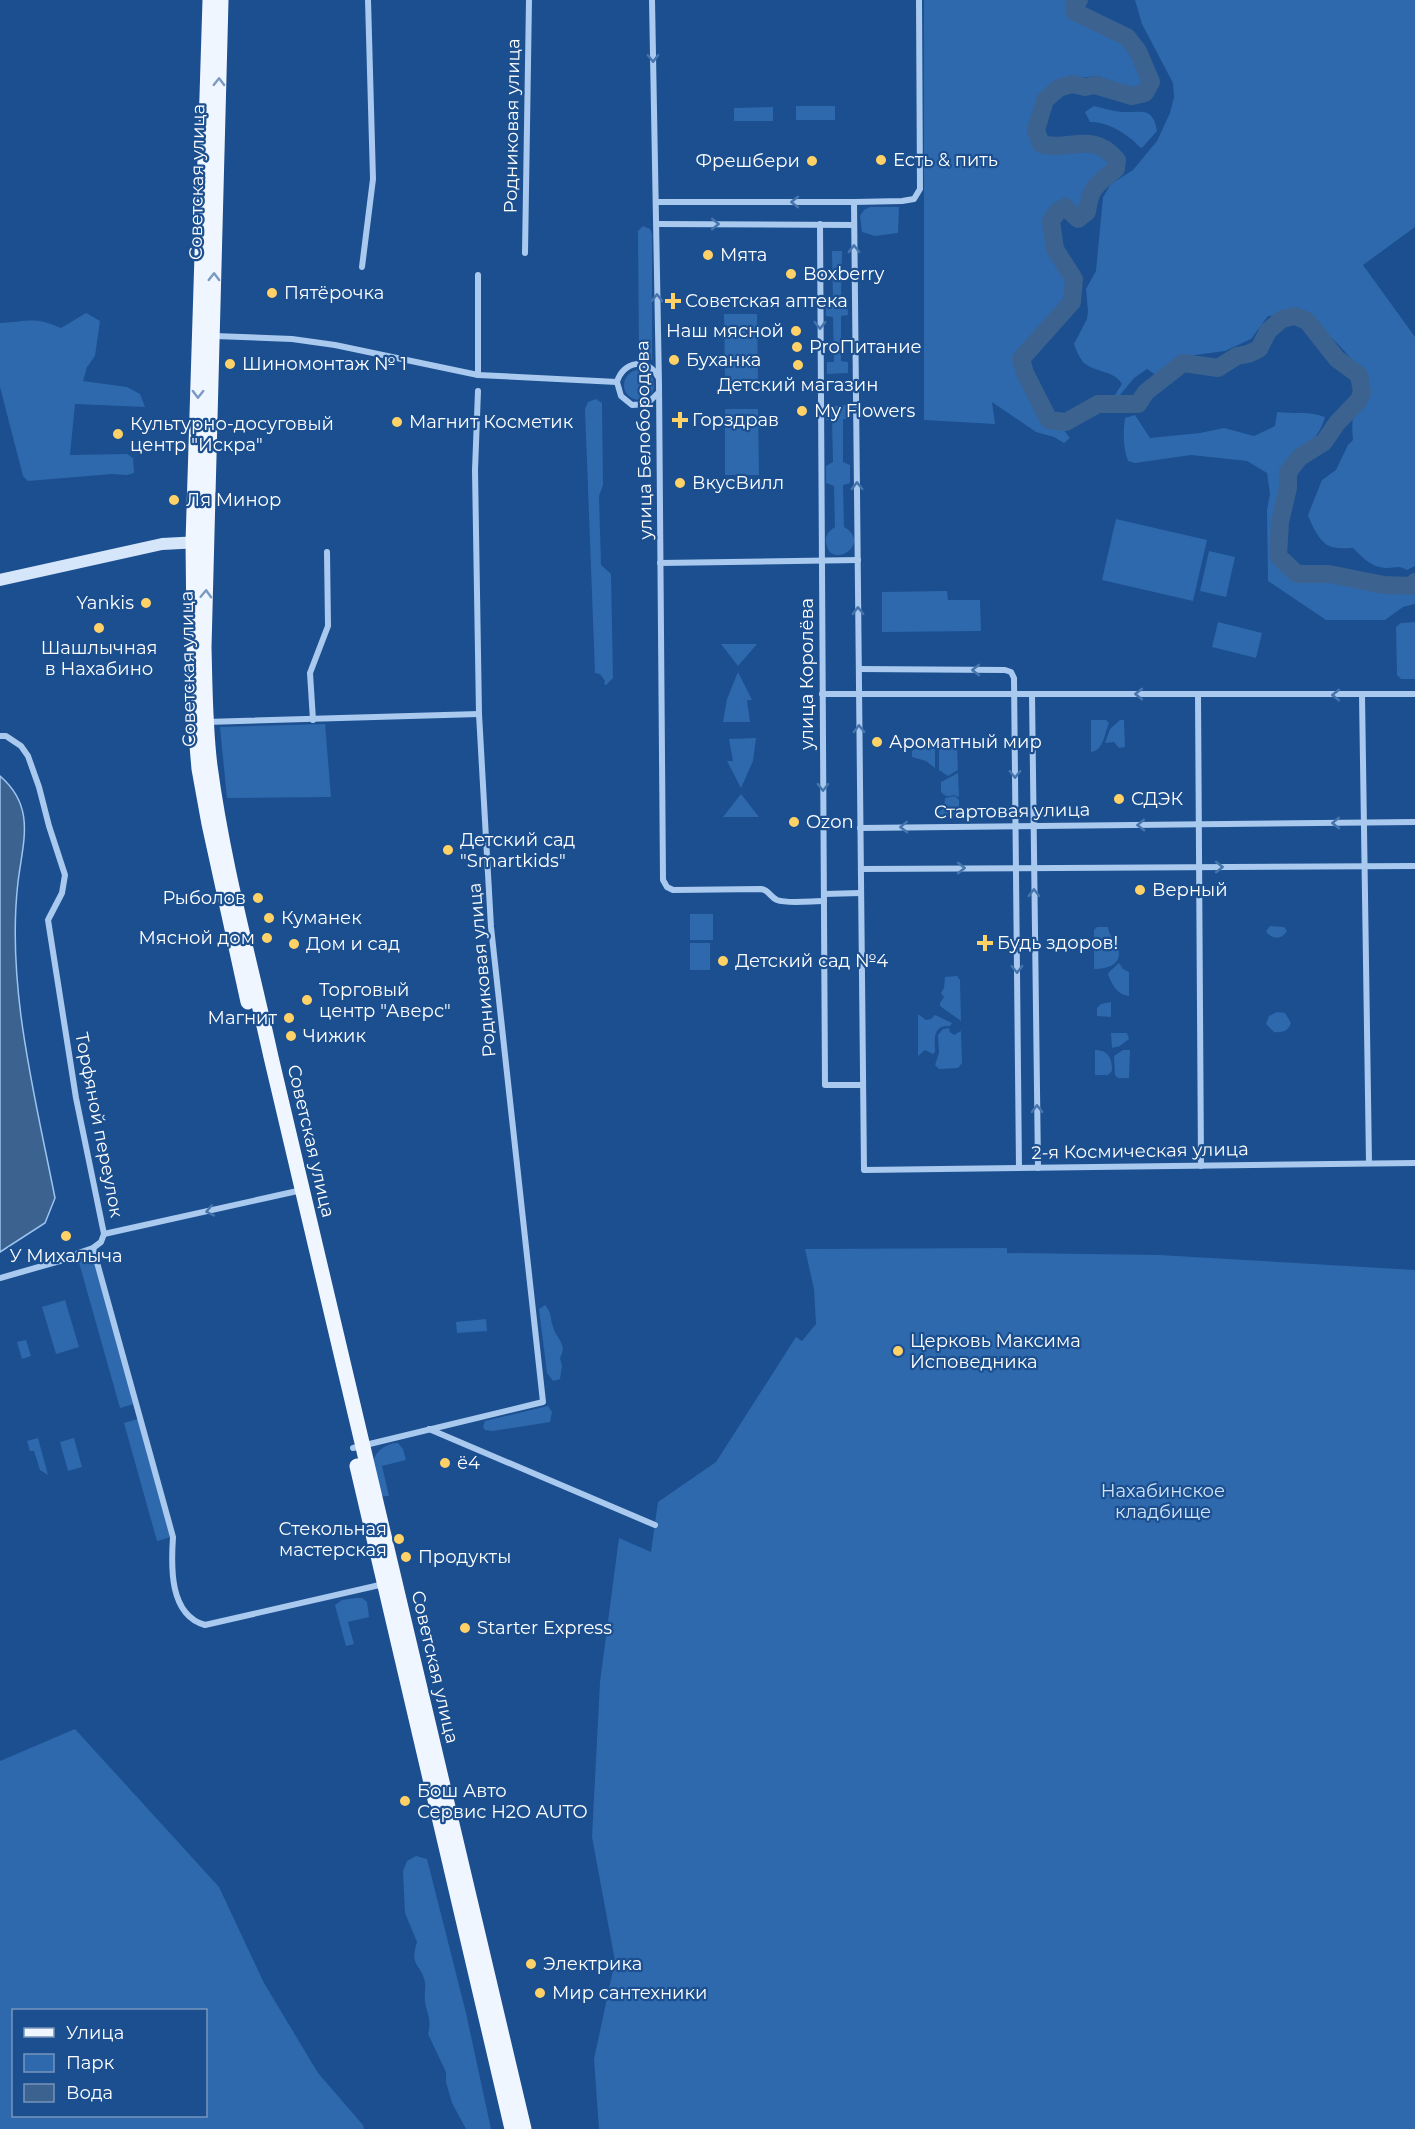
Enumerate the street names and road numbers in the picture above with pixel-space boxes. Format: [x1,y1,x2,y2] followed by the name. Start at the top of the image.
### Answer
[499,38,525,214] street label: Родниковая улица
[185,104,209,260] street label: Советская улица
[631,340,657,541] street label: улица Белобородова
[176,591,200,747] street label: Советская улица
[796,598,818,751] street label: улица Королёва
[934,799,1090,823] street label: Стартовая улица
[463,882,501,1058] street label: Родниковая улица
[70,1030,128,1220] street label: Торфяной переулок
[283,1062,339,1220] street label: Советская улица
[1031,1138,1249,1164] street label: 2-я Космическая улица
[407,1588,463,1746] street label: Советская улица

